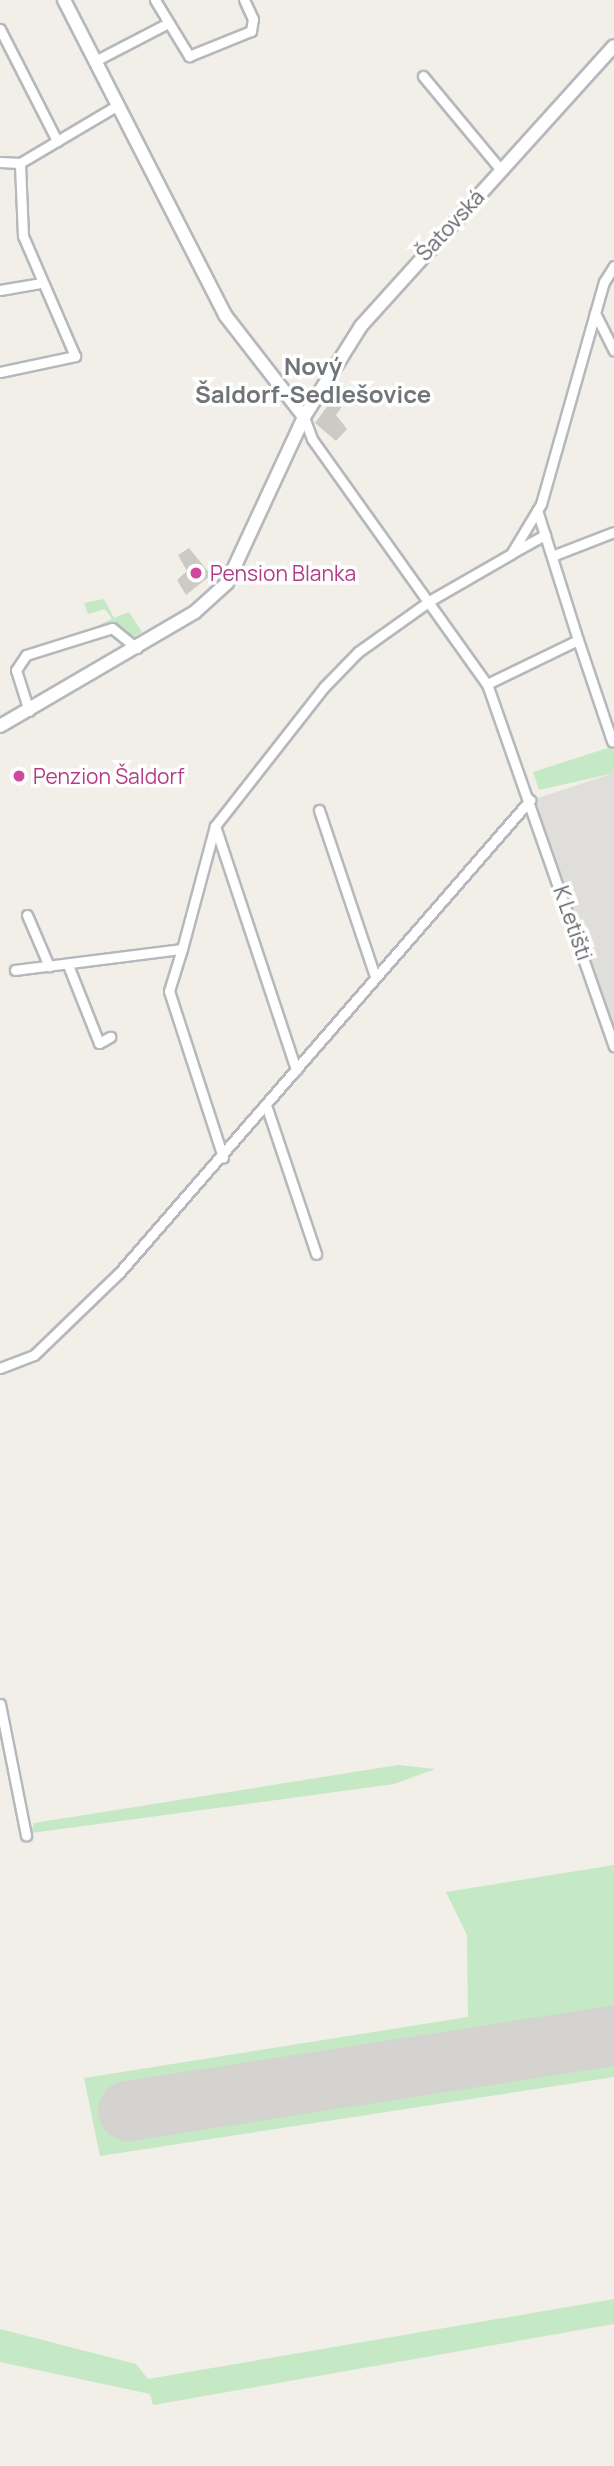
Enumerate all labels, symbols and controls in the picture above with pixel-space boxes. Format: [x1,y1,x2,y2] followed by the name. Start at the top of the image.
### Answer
[411,184,489,266] street label: Šatovská
[195,352,431,408] district label: Nový Šaldorf-Sedlešovice
[210,560,356,586] place label: Pension Blanka
[188,565,204,581] marker: Pension Blanka
[33,763,185,789] place label: Penzion Šaldorf
[11,768,27,784] marker: Penzion Šaldorf
[549,882,597,964] street label: K Letišti

